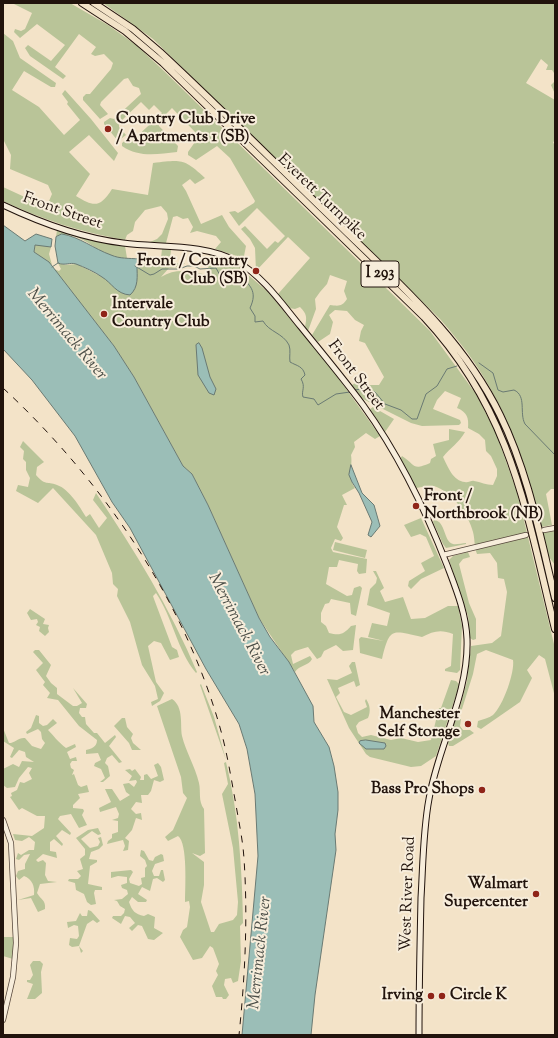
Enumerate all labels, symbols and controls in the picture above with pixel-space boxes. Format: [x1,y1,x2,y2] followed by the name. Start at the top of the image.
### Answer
[116,110,255,148] place label: Country Club Drive / Apartments 1 (SB)
[103,124,113,134] marker: Country Club Drive / Apartments 1 (SB)
[272,151,370,245] street label: Everett Turnpike
[20,189,104,235] street label: Front Street
[137,252,248,290] place label: Front / Country Club (SB)
[361,261,399,287] road number: I 293
[251,266,261,276] marker: Front / Country Club (SB)
[22,285,110,385] water label: Merrimack River
[112,295,210,333] place label: Intervale Country Club
[99,309,109,319] marker: Intervale Country Club
[322,337,388,415] street label: Front Street
[424,487,543,525] place label: Front / Northbrook (NB)
[411,501,421,511] marker: Front / Northbrook (NB)
[202,570,274,680] water label: Merrimack River
[378,705,460,743] place label: Manchester Self Storage
[463,719,473,729] marker: Manchester Self Storage
[371,780,474,800] place label: Bass Pro Shops
[477,785,487,795] marker: Bass Pro Shops
[397,836,421,952] street label: West River Road
[444,875,528,913] place label: Walmart Supercenter
[531,889,541,899] marker: Walmart Supercenter
[245,895,277,1011] water label: Merrimack River
[382,986,423,1006] place label: Irving
[450,986,507,1006] place label: Circle K
[426,991,436,1001] marker: Irving
[437,991,447,1001] marker: Circle K

